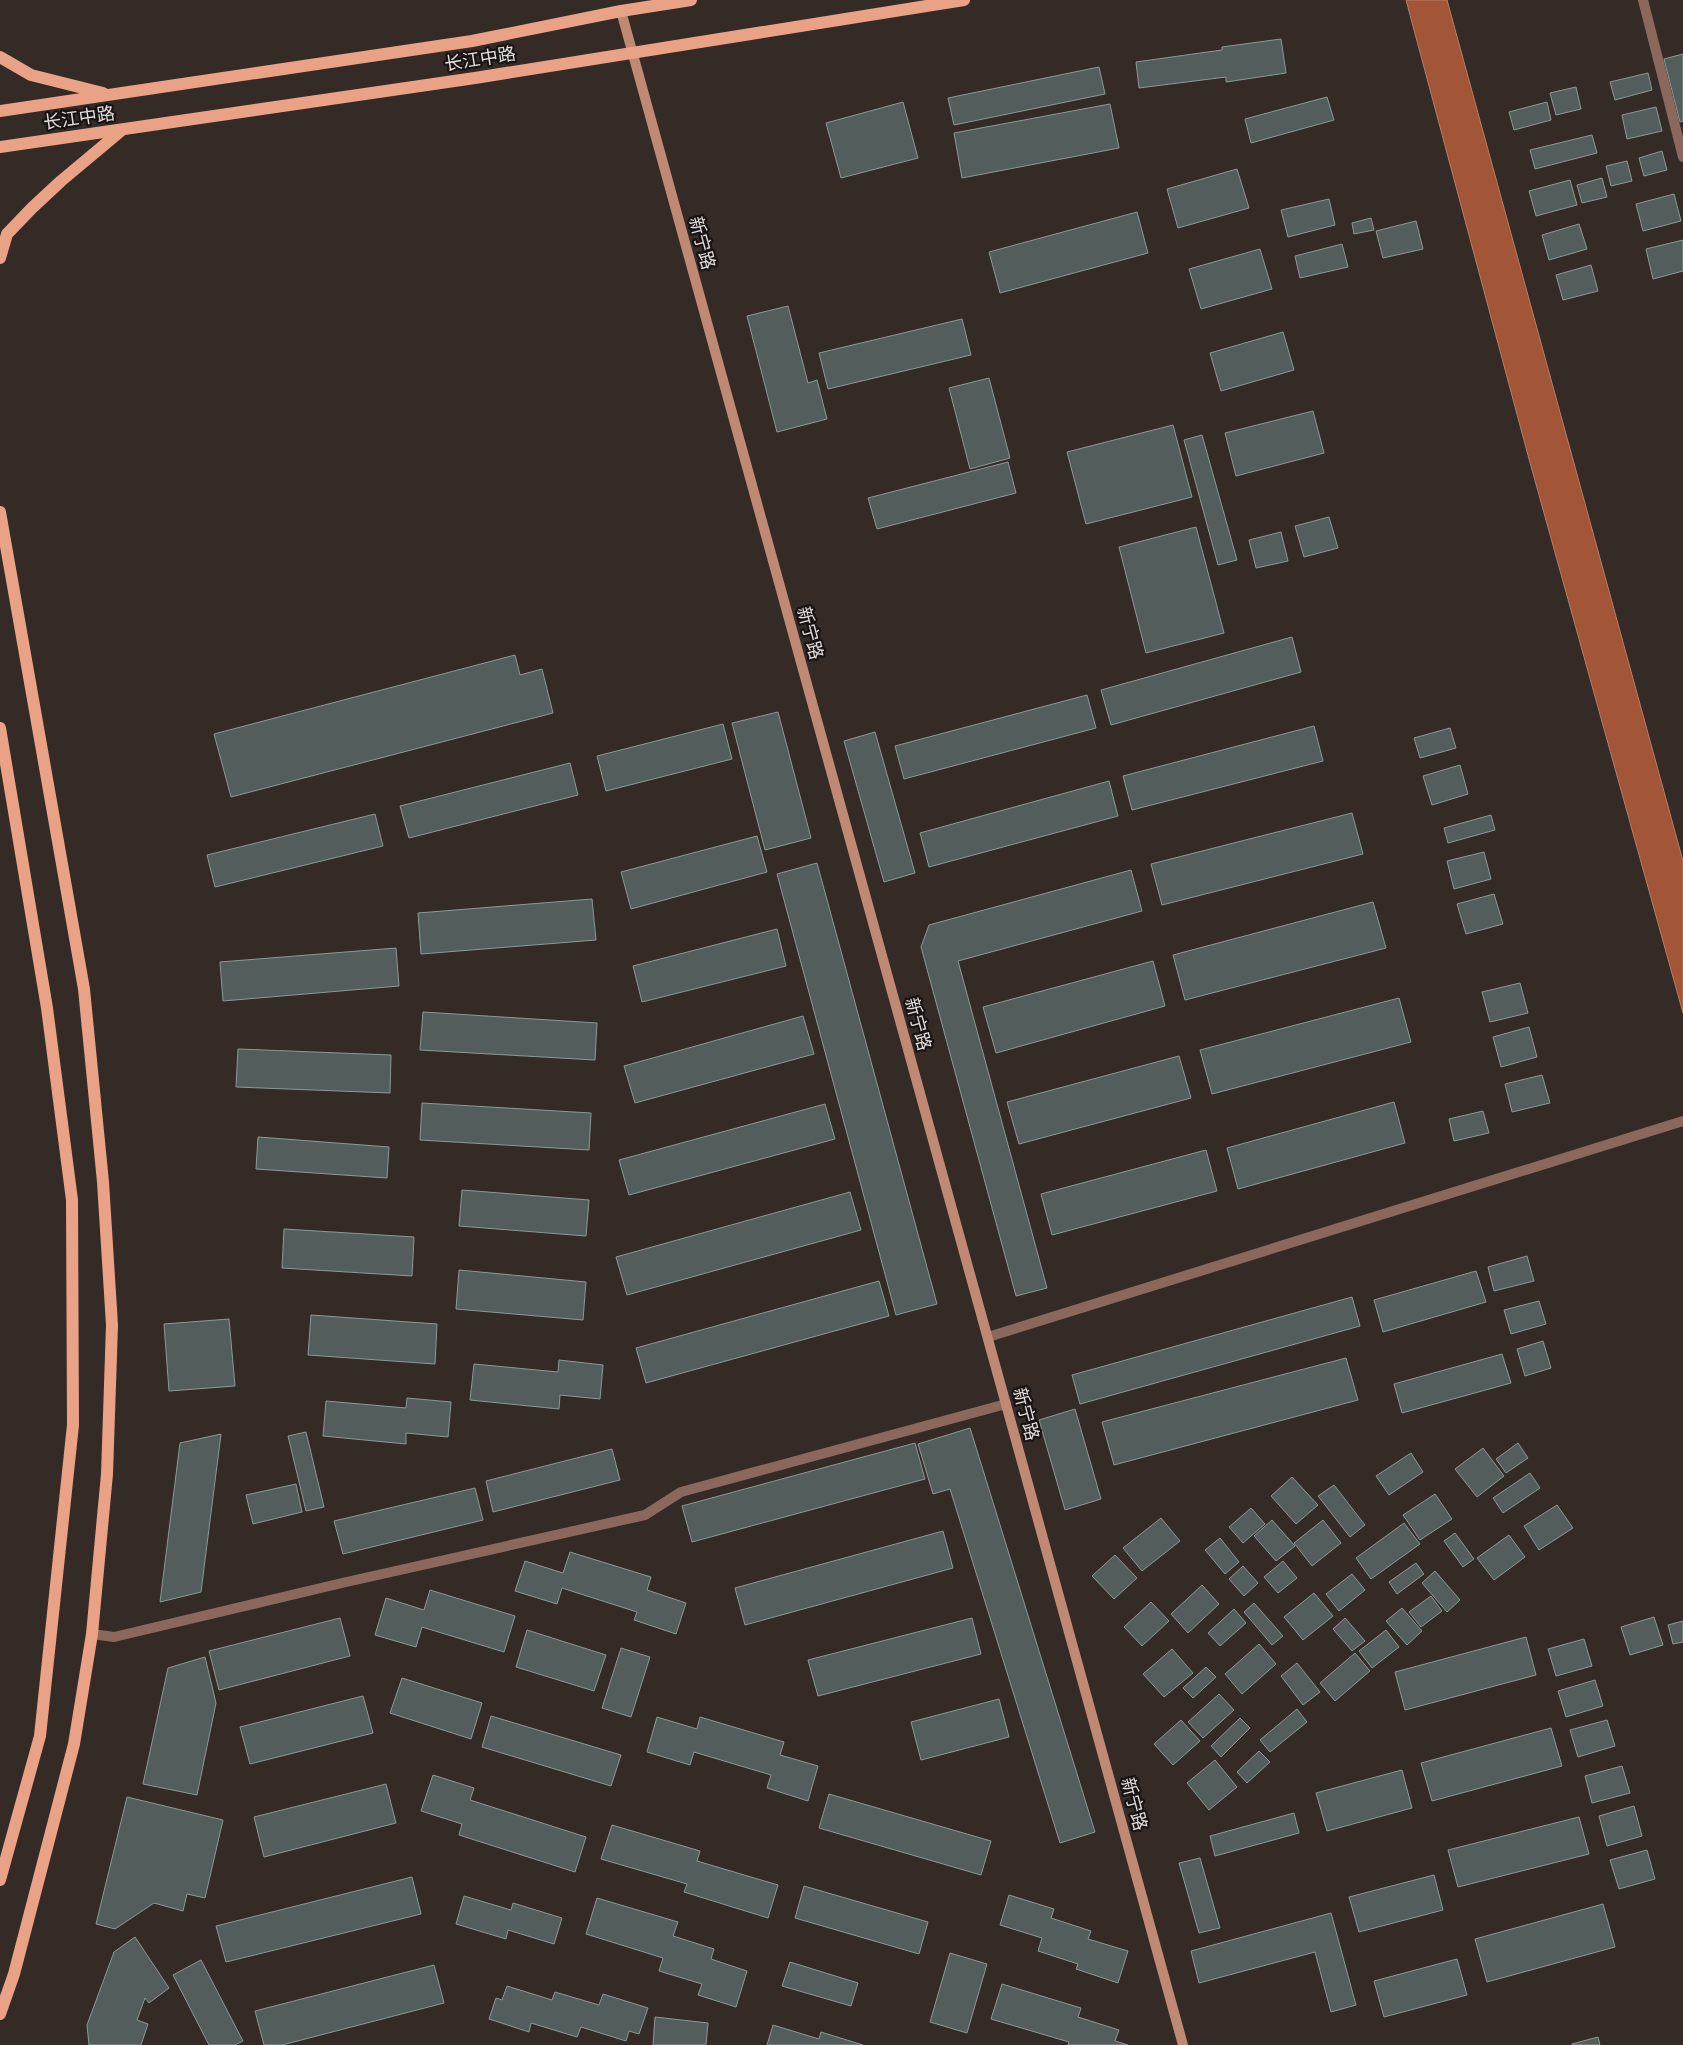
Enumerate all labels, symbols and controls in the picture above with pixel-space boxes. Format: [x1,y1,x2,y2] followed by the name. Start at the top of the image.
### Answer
[443,43,517,75] street label: 长江中路
[42,102,116,134] street label: 长江中路
[684,214,720,272] street label: 新宁路
[792,604,828,662] street label: 新宁路
[900,995,936,1053] street label: 新宁路
[1008,1385,1044,1443] street label: 新宁路
[1116,1775,1152,1833] street label: 新宁路

